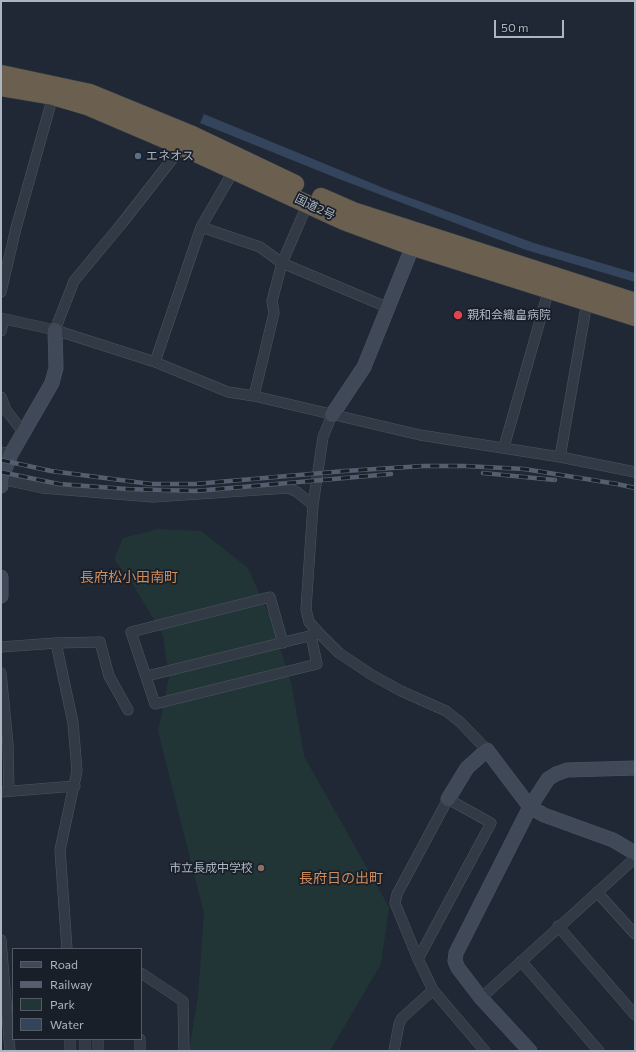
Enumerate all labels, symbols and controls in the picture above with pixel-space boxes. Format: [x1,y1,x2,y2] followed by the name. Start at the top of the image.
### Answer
[496,12,566,38] scale bar
[501,20,529,34] text: 50 m
[146,149,194,163] place label: エネオス
[133,151,143,161] marker: エネオス
[293,191,337,223] street label: 国道2号
[467,308,551,322] place label: 親和会織畠病院
[452,309,464,321] marker: 親和会織畠病院
[80,569,178,585] district label: 長府松小田南町
[169,861,253,875] place label: 市立長成中学校
[256,863,266,873] marker: 市立長成中学校
[299,870,383,886] district label: 長府日の出町
[12,948,142,1040] legend
[50,957,78,971] text: Road
[50,977,92,991] text: Railway
[50,997,75,1011] text: Park
[50,1017,84,1031] text: Water

